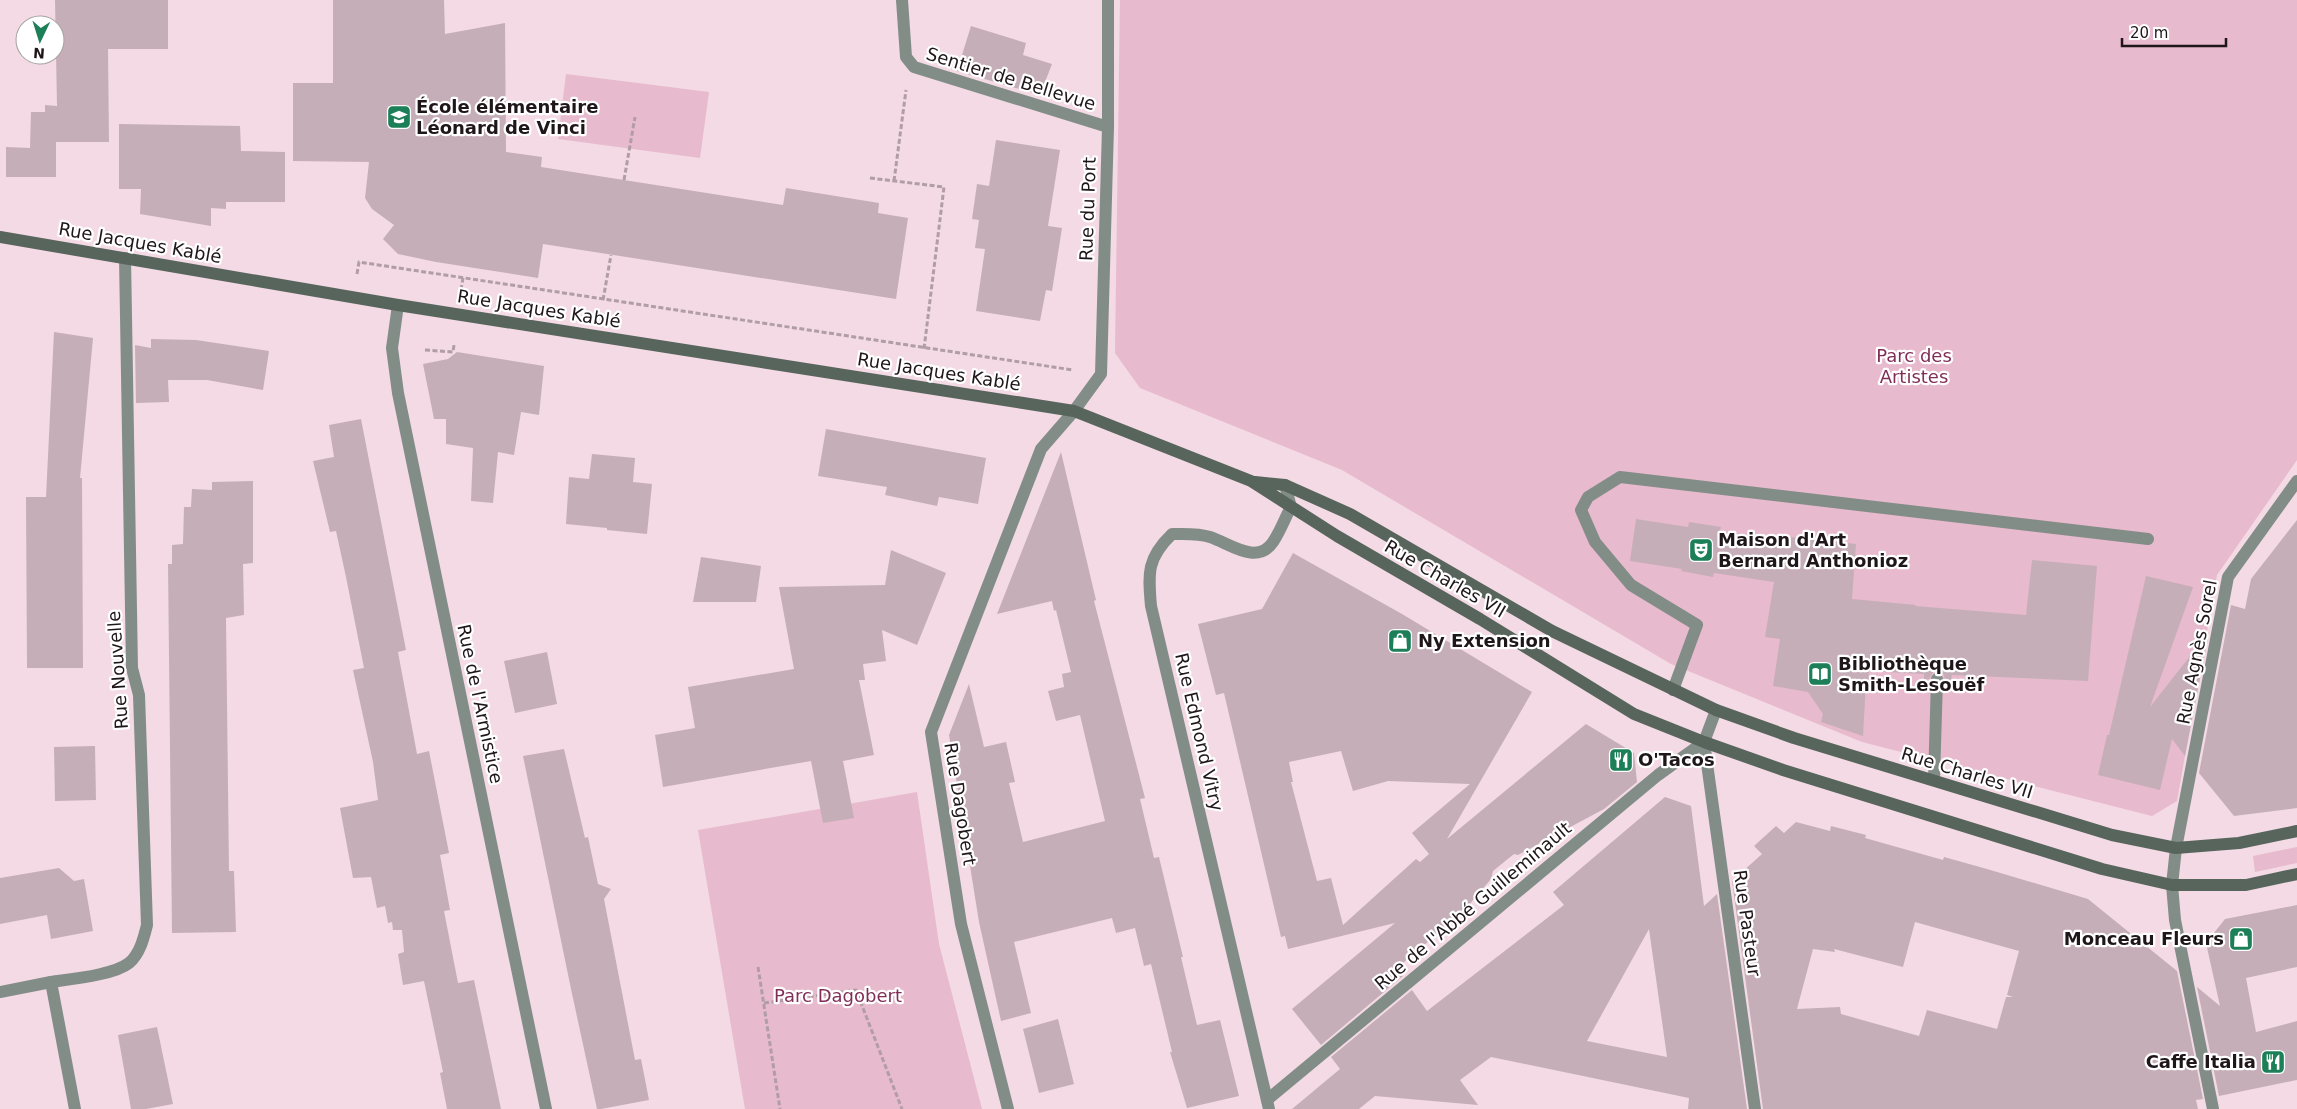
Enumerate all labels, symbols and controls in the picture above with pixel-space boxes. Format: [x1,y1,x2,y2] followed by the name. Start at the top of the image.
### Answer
[15,15,65,65] north arrow
[2122,15,2226,47] scale bar
[2130,24,2168,42] text: 20 m
[924,43,1098,114] street label: Sentier de Bellevue
[33,45,45,61] text: N
[416,96,598,138] place label: École élémentaire Léonard de Vinci
[386,104,412,130] school or university icon: École élémentaire Léonard de Vinci
[1075,157,1100,261] street label: Rue du Port
[57,218,223,267] street label: Rue Jacques Kablé
[456,285,622,332] street label: Rue Jacques Kablé
[1876,345,1952,387] park label: Parc des Artistes
[856,348,1022,395] street label: Rue Jacques Kablé
[1718,529,1908,571] place label: Maison d'Art Bernard Anthonioz
[1381,535,1510,622] street label: Rue Charles VII
[1688,537,1714,563] theatre icon: Maison d'Art Bernard Anthonioz
[2172,578,2221,726] street label: Rue Agnès Sorel
[103,610,132,730] street label: Rue Nouvelle
[453,622,508,786] street label: Rue de l'Armistice
[1387,628,1413,654] shop icon: Ny Extension
[1418,630,1551,651] place label: Ny Extension
[1171,651,1228,813] street label: Rue Edmond Vitry
[1838,653,1985,695] place label: Bibliothèque Smith-Lesouëf
[1807,661,1833,687] library icon: Bibliothèque Smith-Lesouëf
[940,741,981,867] street label: Rue Dagobert
[1899,743,2035,803] street label: Rue Charles VII
[1608,747,1634,773] restaurant icon: O'Tacos
[1638,749,1715,770] place label: O'Tacos
[1370,817,1575,994] street label: Rue de l'Abbé Guilleminault
[1730,868,1765,978] street label: Rue Pasteur
[2228,926,2254,952] shop icon: Monceau Fleurs
[2064,928,2224,949] place label: Monceau Fleurs
[774,985,902,1006] park label: Parc Dagobert
[2260,1049,2286,1075] restaurant icon: Caffe Italia
[2146,1051,2256,1072] place label: Caffe Italia

